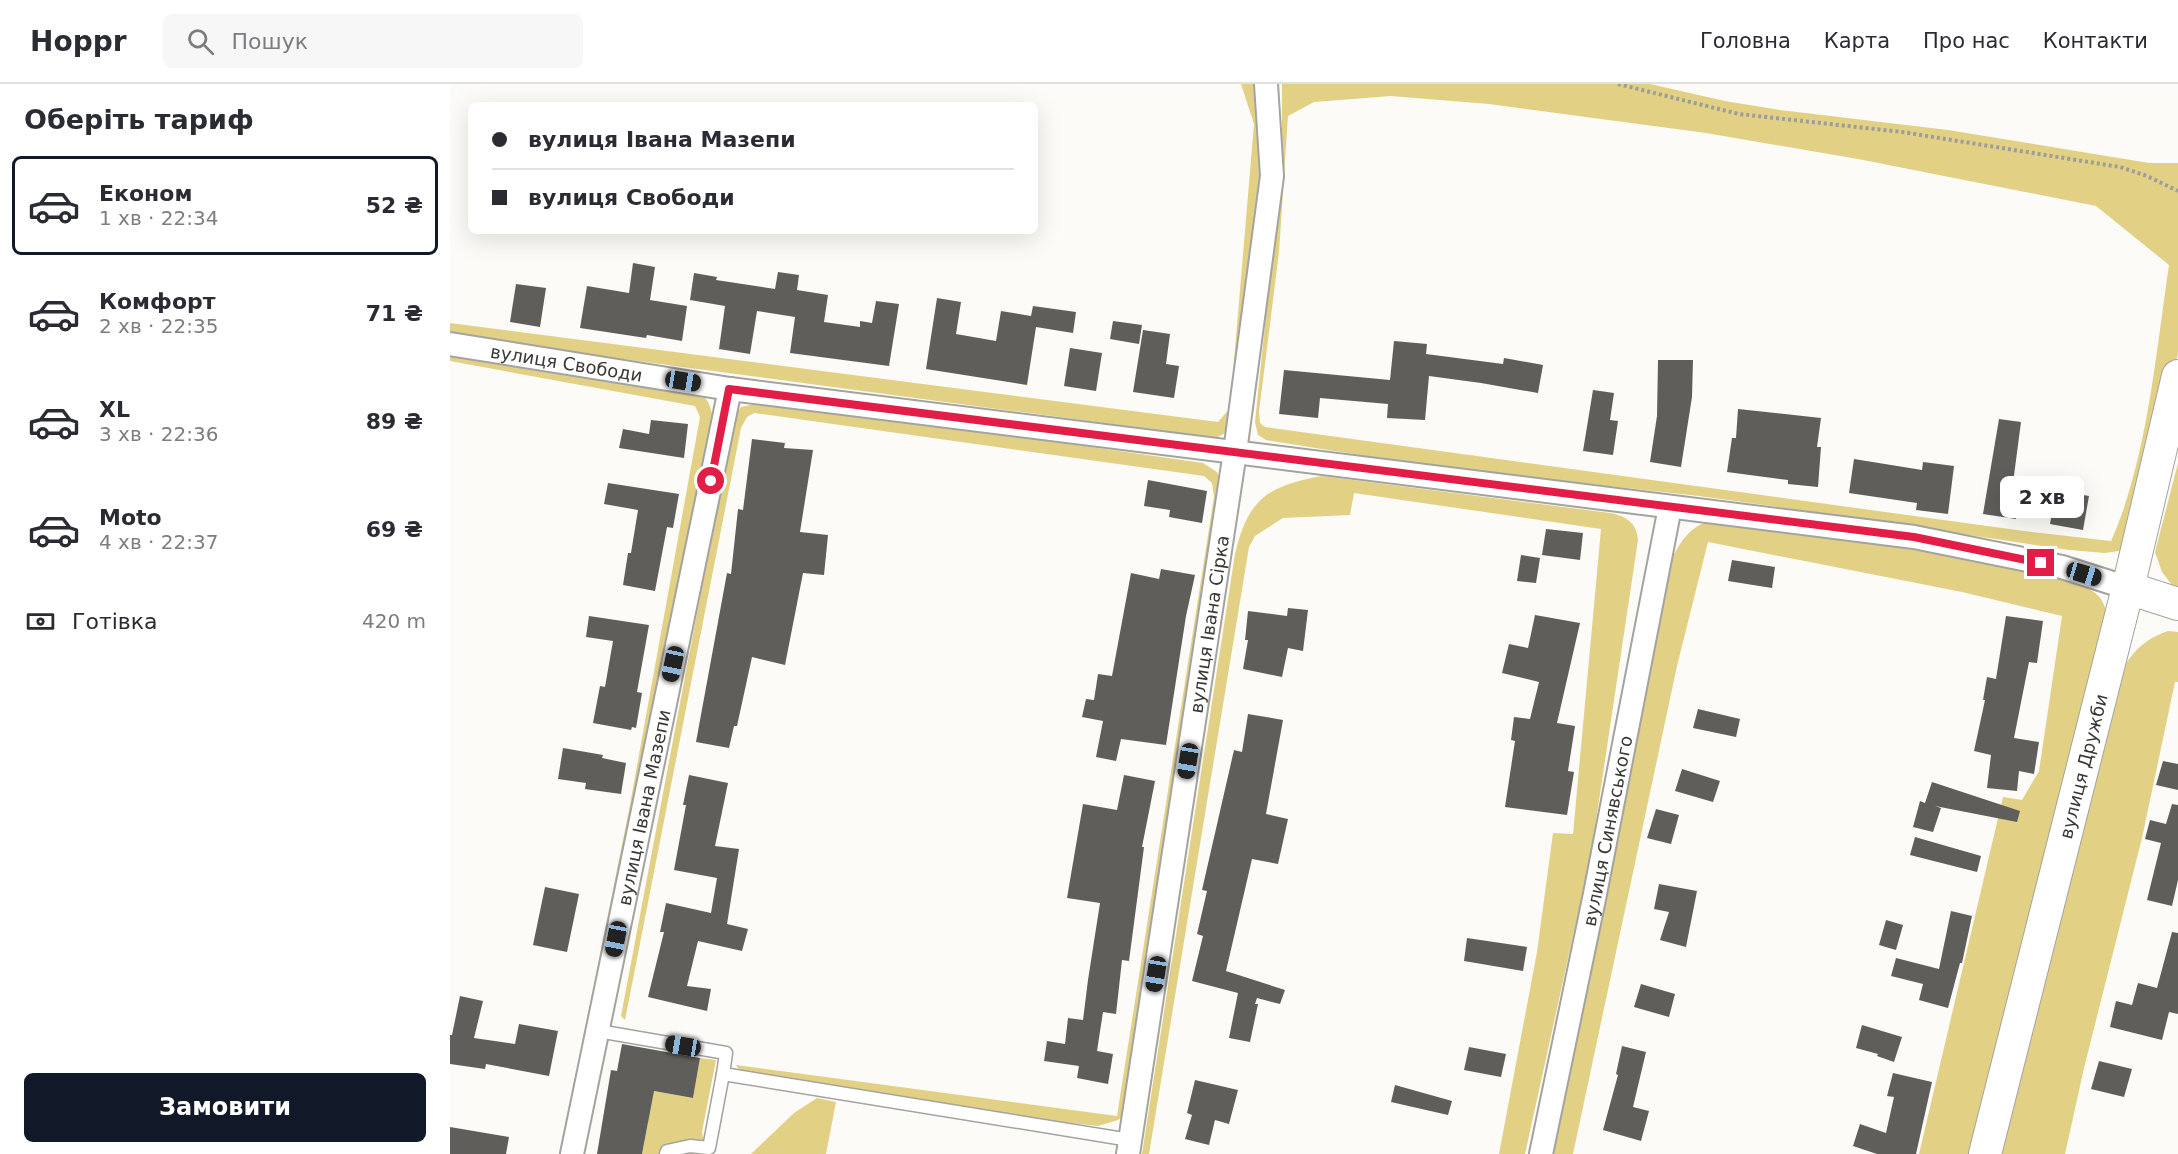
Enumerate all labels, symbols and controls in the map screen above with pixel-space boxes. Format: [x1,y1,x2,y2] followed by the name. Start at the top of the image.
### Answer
[163,14,583,68] search box
[30,25,127,58] text: Hoppr
[184,25,217,58] icon: search
[232,29,308,54] text: Пошук
[1700,29,1791,53] text: Головна
[1824,29,1890,53] text: Карта
[1923,29,2010,53] text: Про нас
[2043,29,2148,53] text: Контакти
[24,104,254,135] text: Оберіть тариф
[528,127,796,152] text: вулиця Івана Мазепи
[27,179,81,233] icon: car
[99,181,192,206] text: Економ
[528,185,735,210] text: вулиця Свободи
[366,193,423,218] text: 52 ₴
[99,206,218,230] text: 1 хв · 22:34
[27,287,81,341] icon: car
[99,289,216,314] text: Комфорт
[366,301,423,326] text: 71 ₴
[99,314,218,338] text: 2 хв · 22:35
[489,340,644,385] street label: вулиця Свободи
[664,369,702,393] car
[27,395,81,449] icon: car
[99,397,130,422] text: XL
[366,409,423,434] text: 89 ₴
[99,422,218,446] text: 3 хв · 22:36
[697,467,724,494] route start
[1999,476,2083,518] callout: 2 хв
[2019,485,2065,509] text: 2 хв
[27,503,81,557] icon: car
[99,505,162,530] text: Moto
[366,517,423,542] text: 69 ₴
[99,530,218,554] text: 4 хв · 22:37
[1185,534,1233,715] street label: вулиця Івана Сірка
[2027,549,2054,576] route end
[2064,560,2104,588] car
[24,605,57,638] icon: cash
[72,609,158,634] text: Готівка
[362,609,426,633] text: 420 m
[660,645,686,683] car
[2055,692,2111,841] street label: вулиця Дружби
[613,707,674,907] street label: вулиця Івана Мазепи
[1578,734,1636,928] street label: вулиця Синявського
[1176,742,1200,780] car
[604,920,628,958] car
[1144,955,1168,993] car
[664,1034,702,1058] car
[24,1073,426,1142] button: Замовити

